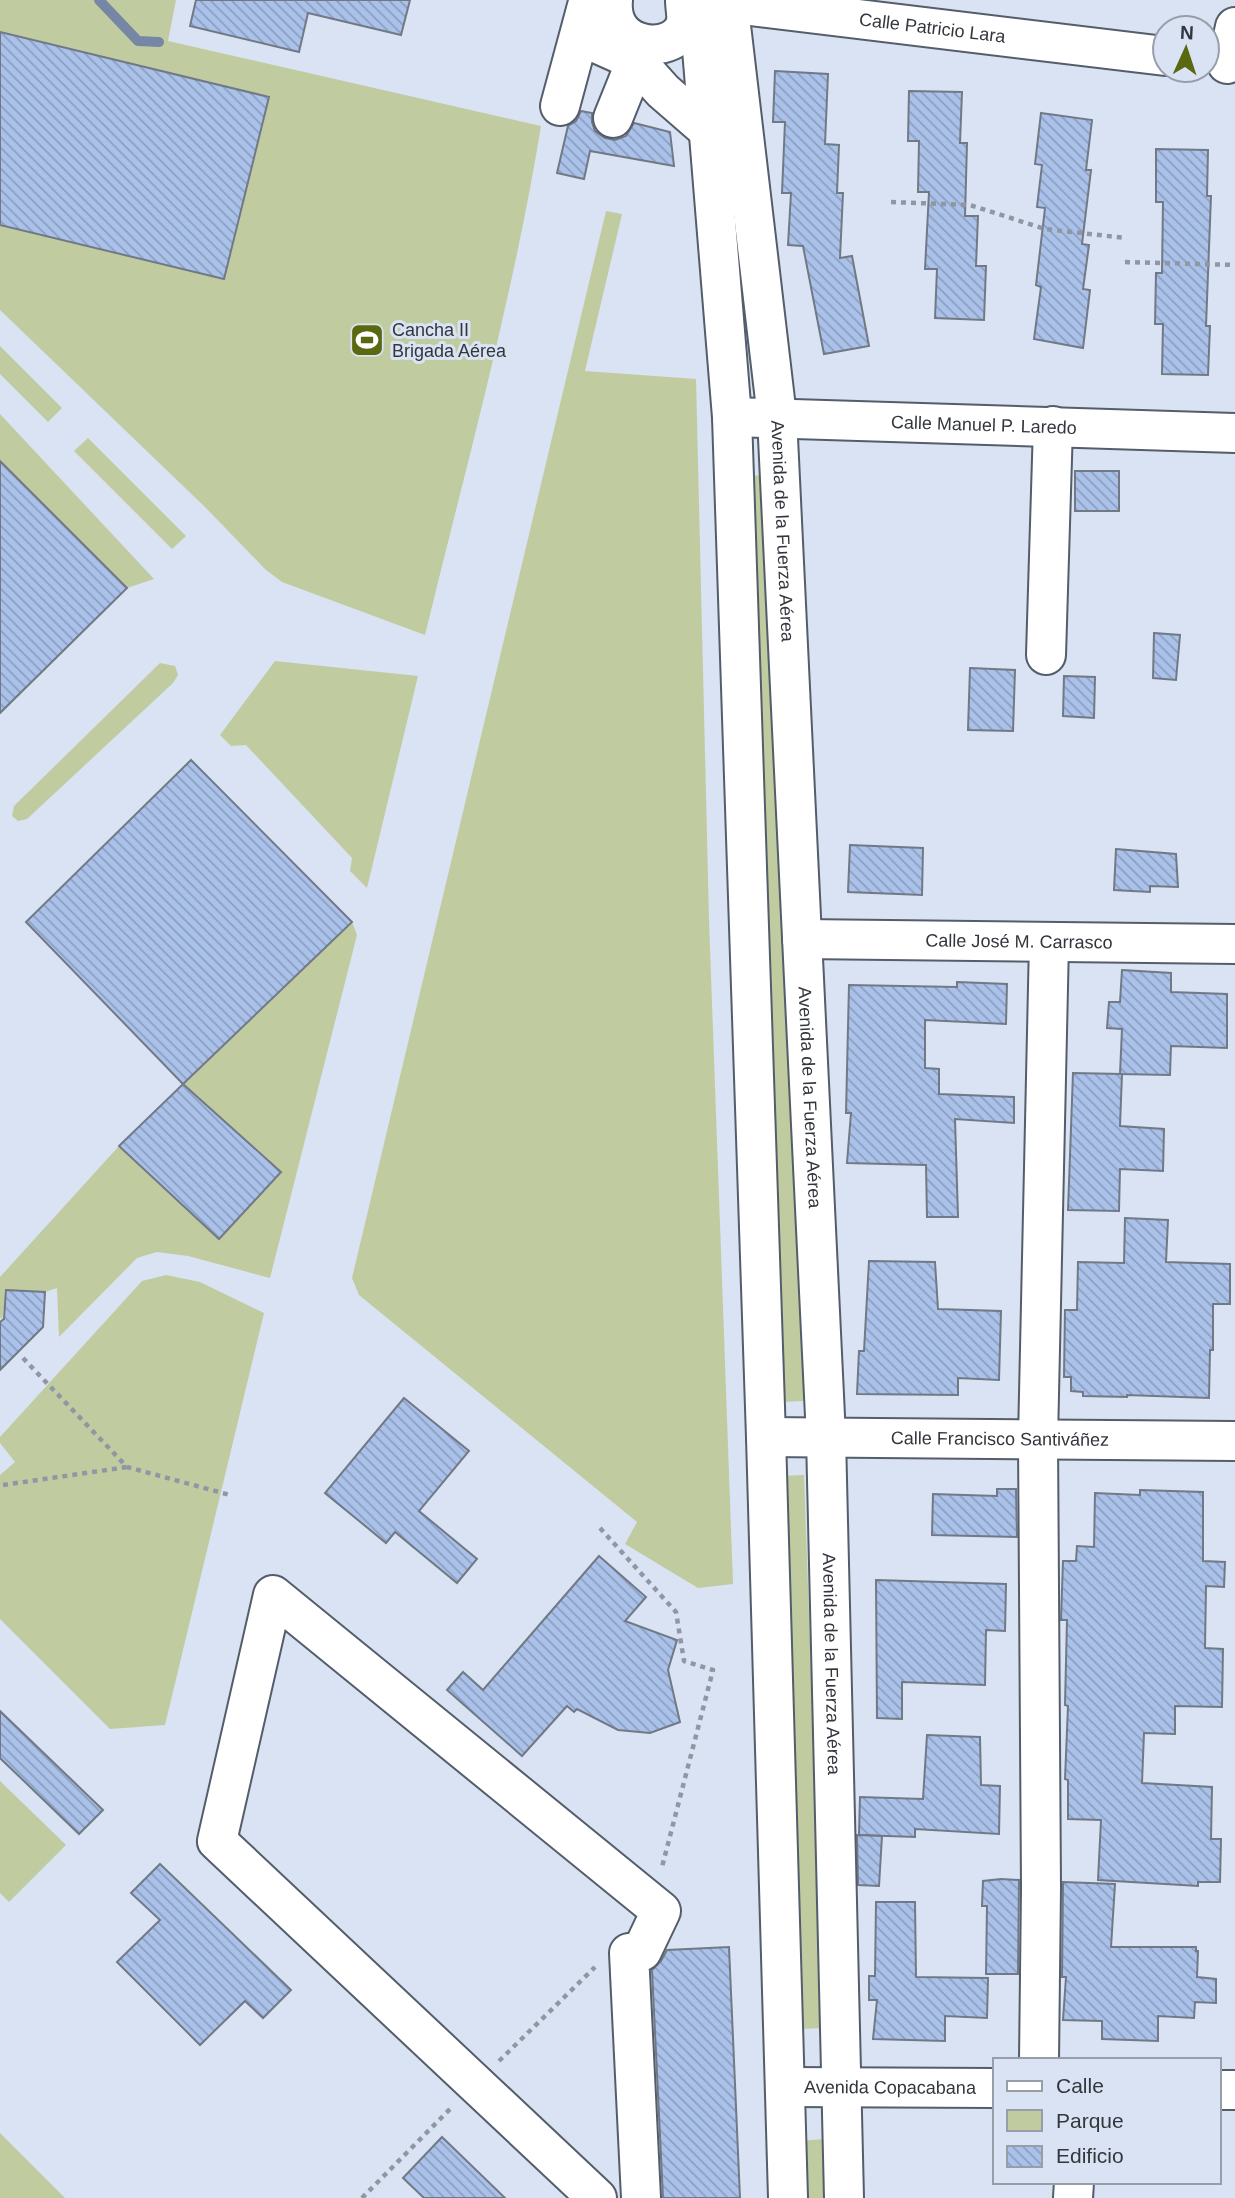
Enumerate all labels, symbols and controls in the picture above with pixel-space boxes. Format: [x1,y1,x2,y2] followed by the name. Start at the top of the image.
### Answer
[858,9,1008,47] street label: Calle Patricio Lara
[1151,14,1221,84] north arrow
[1179,22,1194,43] text: N
[392,320,507,361] place label: Cancha II Brigada Aérea
[348,321,386,359] sports icon: Cancha II Brigada Aérea
[891,412,1077,438] street label: Calle Manuel P. Laredo
[767,420,798,643] street label: Avenida de la Fuerza Aérea
[925,930,1113,953] street label: Calle José M. Carrasco
[794,986,825,1210] street label: Avenida de la Fuerza Aérea
[891,1428,1109,1450] street label: Calle Francisco Santiváñez
[819,1553,844,1776] street label: Avenida de la Fuerza Aérea
[993,2058,1221,2184] legend
[1056,2074,1104,2097] text: Calle
[804,2077,977,2098] street label: Avenida Copacabana
[1056,2109,1124,2132] text: Parque
[1056,2144,1124,2167] text: Edificio

